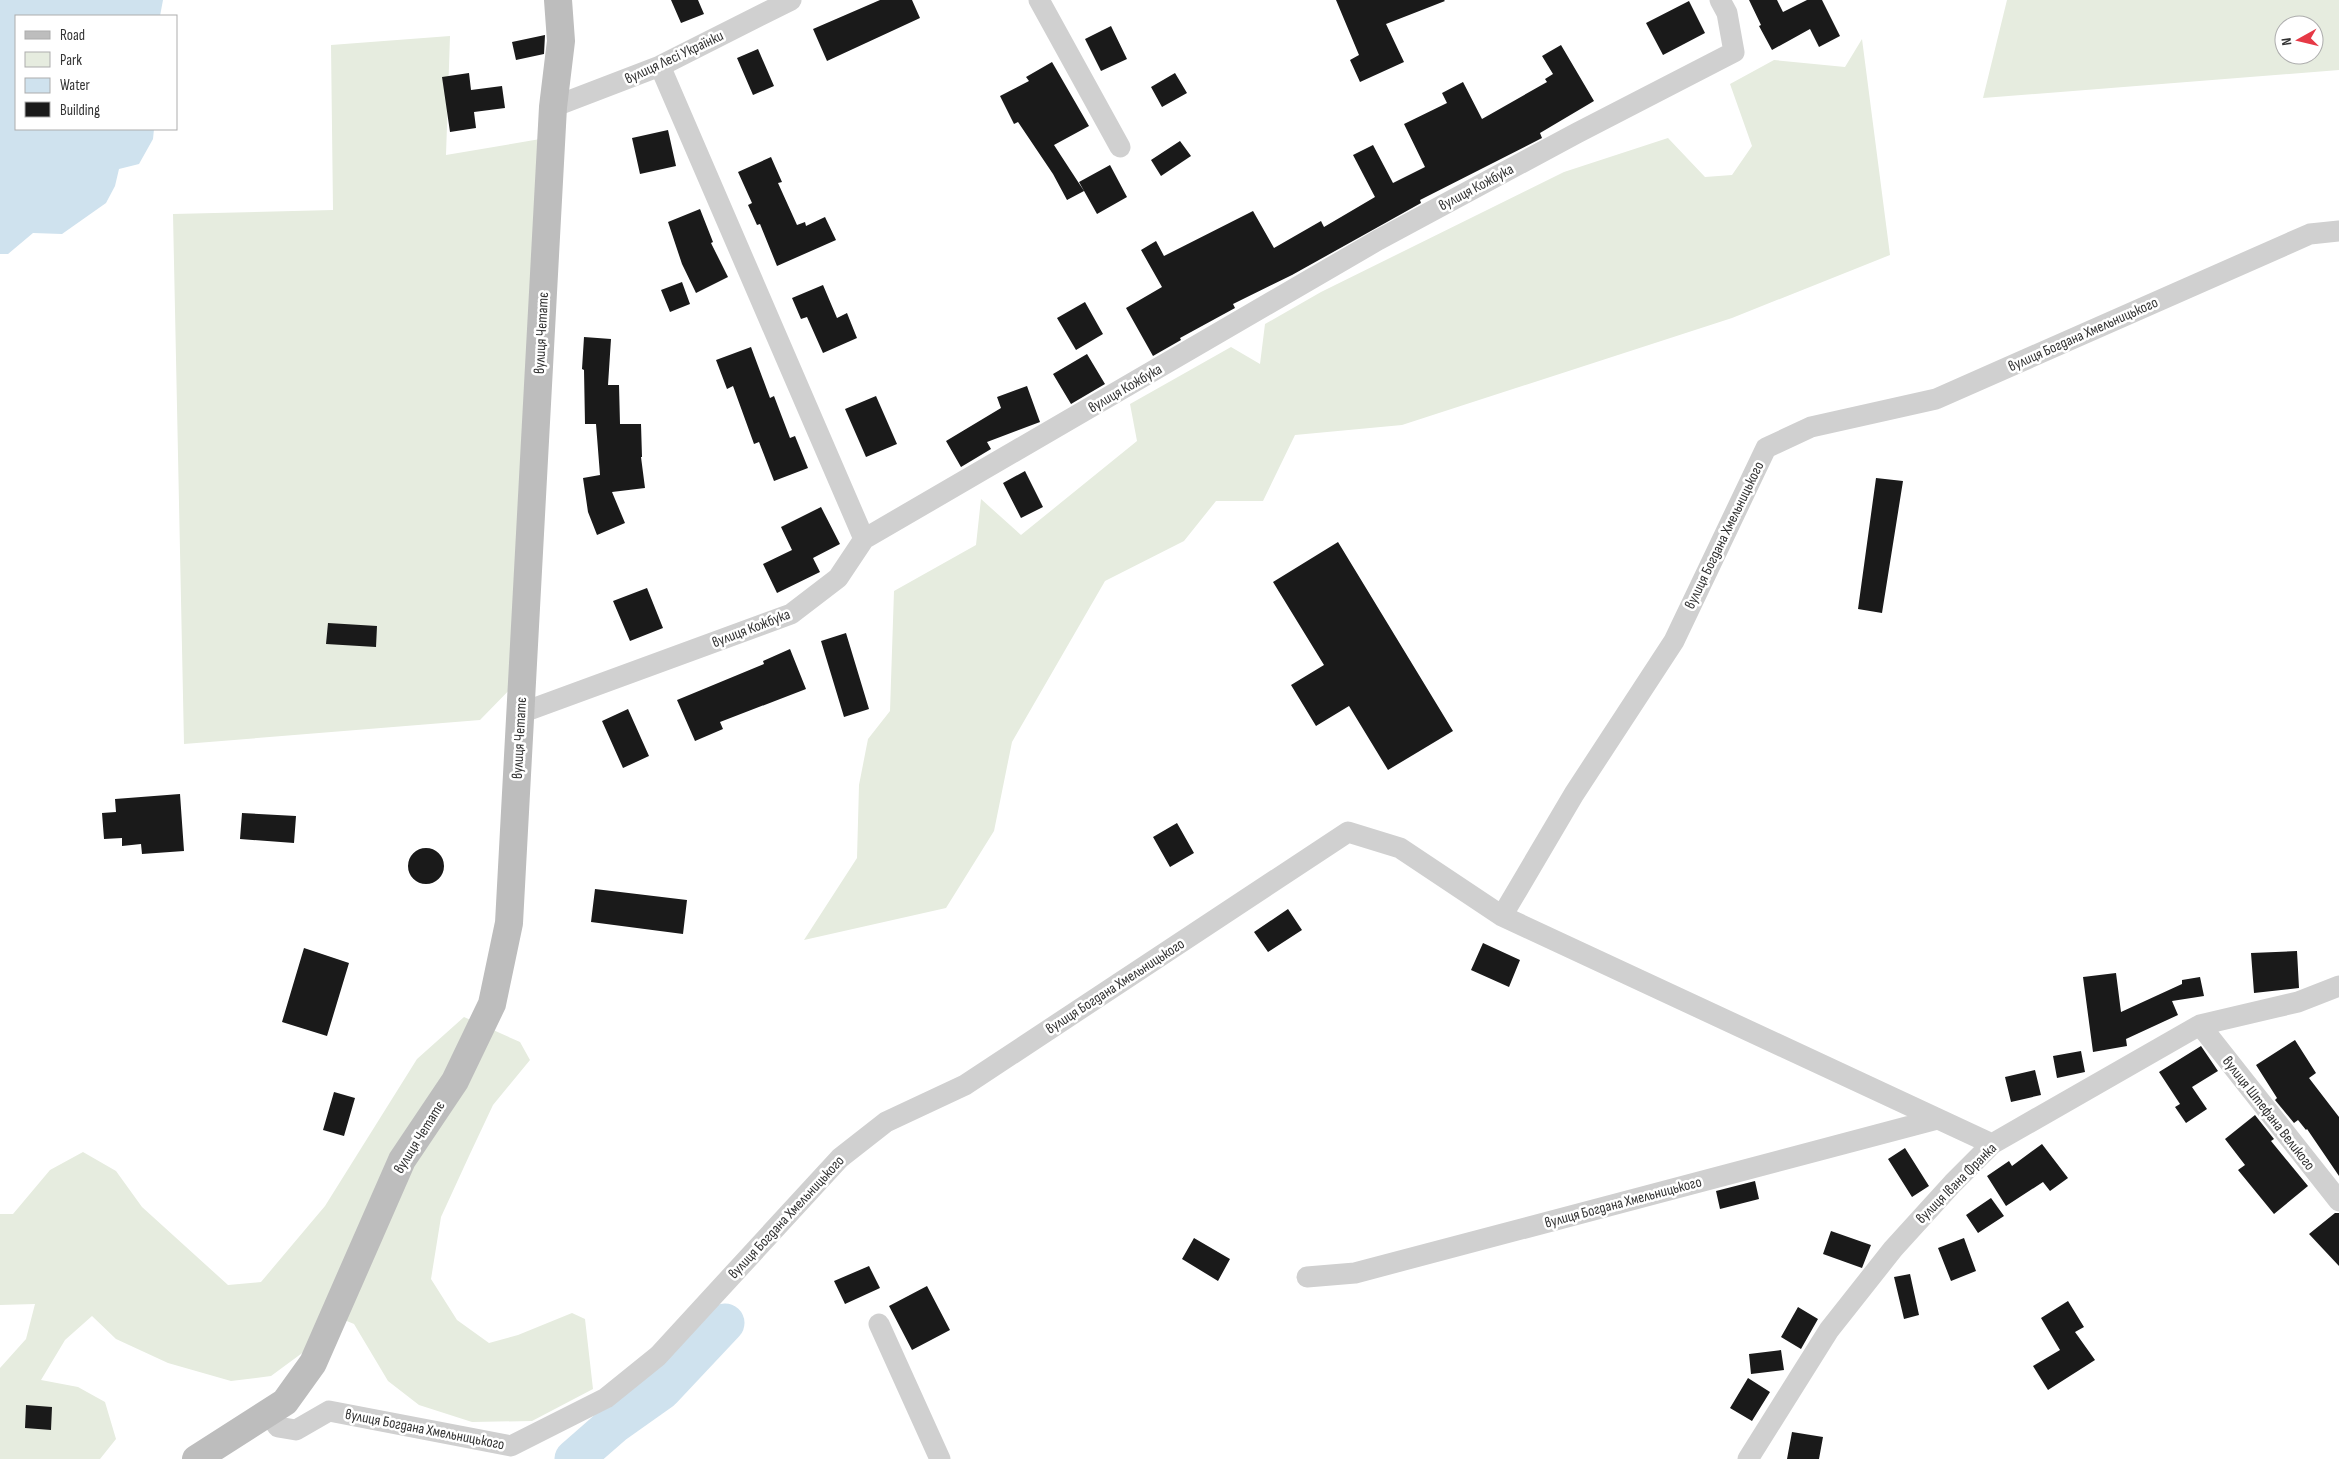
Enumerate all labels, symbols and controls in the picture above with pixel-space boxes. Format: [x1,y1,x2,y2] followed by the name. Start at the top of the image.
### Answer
[15,15,178,130] legend
[2274,15,2324,65] north arrow
[60,26,85,45] text: Road
[622,26,727,89] street label: вулиця Лесі Українки
[2278,37,2296,47] text: N
[60,51,82,70] text: Park
[60,76,91,95] text: Water
[60,101,100,120] text: Building
[1435,160,1517,215] street label: вулиця Кожбука
[530,291,553,375] street label: вулиця Четатє
[2005,293,2161,376] street label: вулиця Богдана Хмельницького
[1085,360,1166,417] street label: вулиця Кожбука
[1680,458,1768,612] street label: вулиця Богдана Хмельницького
[709,605,793,652] street label: вулиця Кожбука
[508,696,531,780] street label: вулиця Четатє
[1042,934,1188,1038] street label: вулиця Богдана Хмельницького
[2218,1052,2319,1174] street label: вулиця Штефана Великого
[390,1097,449,1177] street label: вулиця Четатє
[1912,1139,2001,1228] street label: вулиця Івана Франка
[724,1152,849,1283] street label: вулиця Богдана Хмельницького
[1543,1172,1704,1233] street label: вулиця Богдана Хмельницького
[344,1405,506,1454] street label: вулиця Богдана Хмельницького

